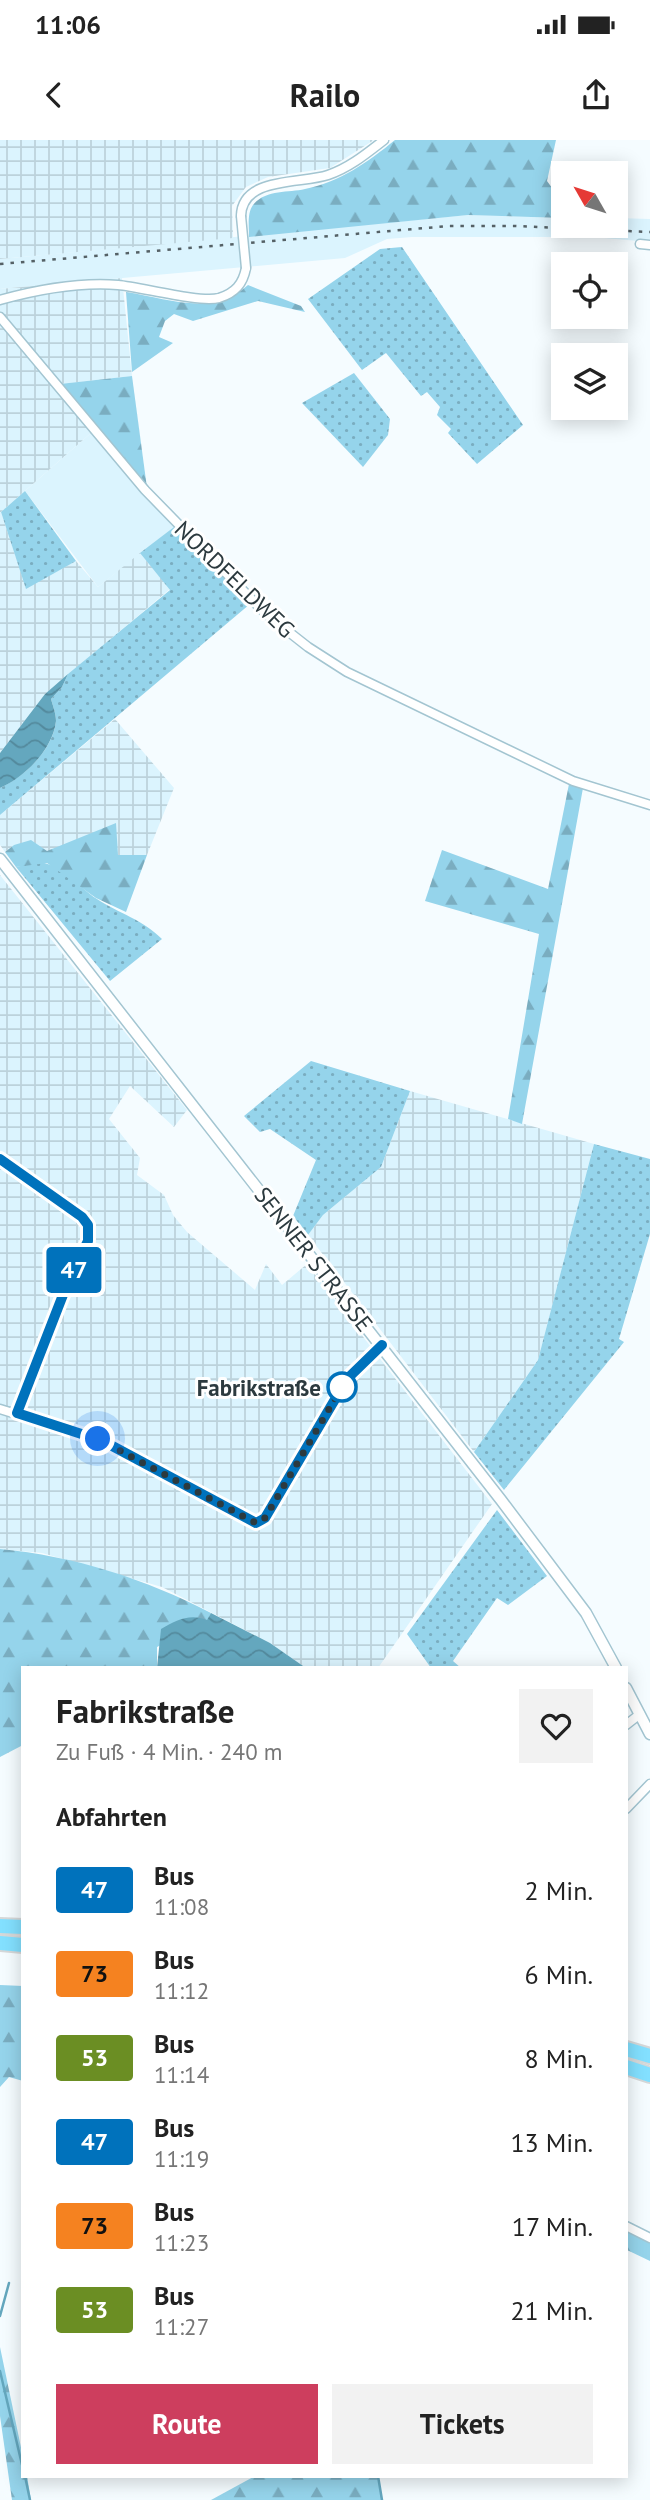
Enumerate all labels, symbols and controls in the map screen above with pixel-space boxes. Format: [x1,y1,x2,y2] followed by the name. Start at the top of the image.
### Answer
[35,8,101,41] text: 11:06
[290,74,360,116] text: Railo
[35,76,73,114] icon: back
[577,76,615,114] icon: share
[551,161,628,238] north arrow
[551,161,628,420] map controls
[551,252,628,329] button: locate
[551,343,628,420] button: layers
[169,514,301,644] street label: NORDFELDWEG
[248,1181,380,1337] street label: SENNER STRASSE
[42,1247,105,1293] line badge: 47
[60,1254,88,1285] text: 47
[327,1372,357,1402] marker: Fabrikstraße
[197,1373,321,1402] place label: Fabrikstraße
[80,1421,115,1456] your location
[56,1689,234,1732] text: Fabrikstraße
[519,1689,593,1763] button: heart
[56,1737,282,1766] text: Zu Fuß · 4 Min. · 240 m
[56,1800,167,1833] text: Abfahrten
[154,1859,194,1892] text: Bus
[81,1874,108,1905] text: 47
[525,1874,593,1907] text: 2 Min.
[154,1892,209,1921] text: 11:08
[154,1943,194,1976] text: Bus
[81,1958,108,1989] text: 73
[525,1958,593,1991] text: 6 Min.
[154,1976,209,2005] text: 11:12
[154,2027,194,2060] text: Bus
[81,2042,108,2073] text: 53
[525,2042,593,2075] text: 8 Min.
[154,2060,209,2089] text: 11:14
[154,2111,194,2144] text: Bus
[81,2126,108,2157] text: 47
[510,2126,593,2159] text: 13 Min.
[154,2144,209,2173] text: 11:19
[154,2195,194,2228] text: Bus
[81,2210,108,2241] text: 73
[512,2210,593,2243] text: 17 Min.
[154,2228,209,2257] text: 11:23
[154,2279,194,2312] text: Bus
[81,2294,108,2325] text: 53
[510,2294,593,2327] text: 21 Min.
[154,2312,209,2341] text: 11:27
[56,2384,318,2464] button: Route
[332,2384,593,2464] button: Tickets

